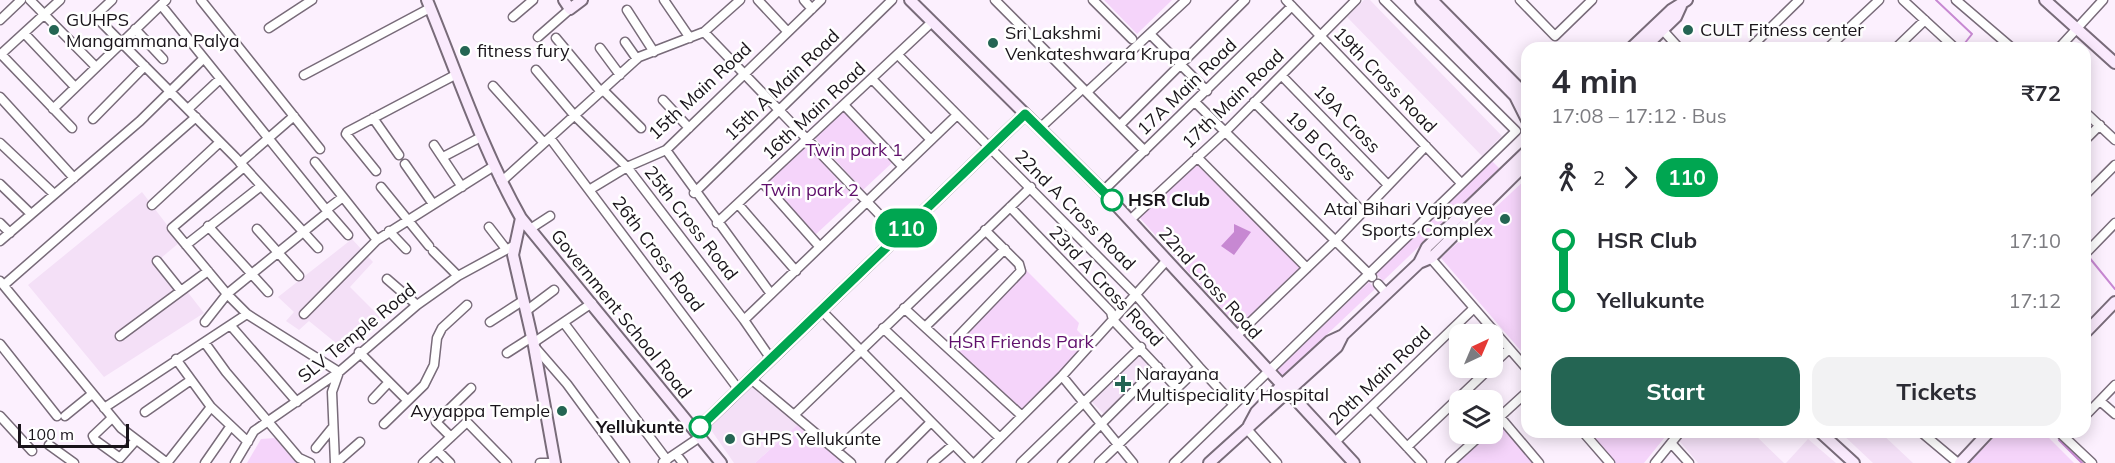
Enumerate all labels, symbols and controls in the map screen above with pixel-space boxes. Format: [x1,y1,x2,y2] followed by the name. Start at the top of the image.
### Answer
[66,8,239,52] place label: GUHPS Mangammana Palya
[1700,18,1864,41] place label: CULT Fitness center
[1005,21,1190,65] place label: Sri Lakshmi Venkateshwara Krupa
[1329,22,1442,138] street label: 19th Cross Road
[47,23,61,37] marker: GUHPS Mangammana Palya
[1681,23,1695,37] marker: CULT Fitness center
[719,24,844,145] street label: 15th A Main Road
[1132,33,1241,140] street label: 17A Main Road
[986,36,1000,50] marker: Sri Lakshmi Venkateshwara Krupa
[643,37,756,144] street label: 15th Main Road
[477,39,570,62] place label: fitness fury
[458,44,472,58] marker: fitness fury
[1177,44,1288,153] street label: 17th Main Road
[757,57,870,164] street label: 16th Main Road
[1551,60,1638,101] text: 4 min
[2021,79,2061,107] text: ₹72
[1309,80,1386,158] street label: 19A Cross
[1551,103,1727,128] text: 17:08 – 17:12 · Bus
[1281,106,1361,186] street label: 19 B Cross
[805,138,903,161] park label: Twin park 1
[1010,144,1141,275] street label: 22nd A Cross Road
[640,161,743,284] street label: 25th Cross Road
[1551,161,1584,194] icon: walk
[1614,161,1647,194] icon: forward
[1668,164,1706,190] text: 110
[1593,165,1605,190] text: 2
[761,178,859,201] park label: Twin park 2
[1128,188,1210,211] place label: HSR Club
[1101,189,1123,211] marker: HSR Club
[607,191,709,316] street label: 26th Cross Road
[1323,197,1493,241] place label: Atal Bihari Vajpayee Sports Complex
[872,208,940,248] line badge: 110
[1498,212,1512,226] marker: Atal Bihari Vajpayee Sports Complex
[887,215,925,241] text: 110
[1044,220,1168,351] street label: 23rd A Cross Road
[1154,222,1267,344] street label: 22nd Cross Road
[546,224,697,403] street label: Government School Road
[1597,226,1697,254] text: HSR Club
[2008,228,2061,253] text: 17:10
[293,278,420,387] street label: SLV Temple Road
[1597,286,1704,314] text: Yellukunte
[2008,288,2061,313] text: 17:12
[1324,321,1435,430] street label: 20th Main Road
[1449,324,1503,378] north arrow
[1449,324,1503,444] map controls
[948,330,1095,353] park label: HSR Friends Park
[1551,357,1800,426] button: Start
[1812,357,2061,426] button: Tickets
[1136,362,1329,406] place label: Narayana Multispeciality Hospital
[1114,375,1132,393] marker: Narayana Multispeciality Hospital
[1449,390,1503,444] button: layers
[410,399,550,422] place label: Ayyappa Temple
[555,404,569,418] marker: Ayyappa Temple
[595,415,684,438] place label: Yellukunte
[689,416,711,438] marker: Yellukunte
[18,421,129,448] scale bar
[27,424,74,444] text: 100 m
[742,427,881,450] place label: GHPS Yellukunte
[723,432,737,446] marker: GHPS Yellukunte

